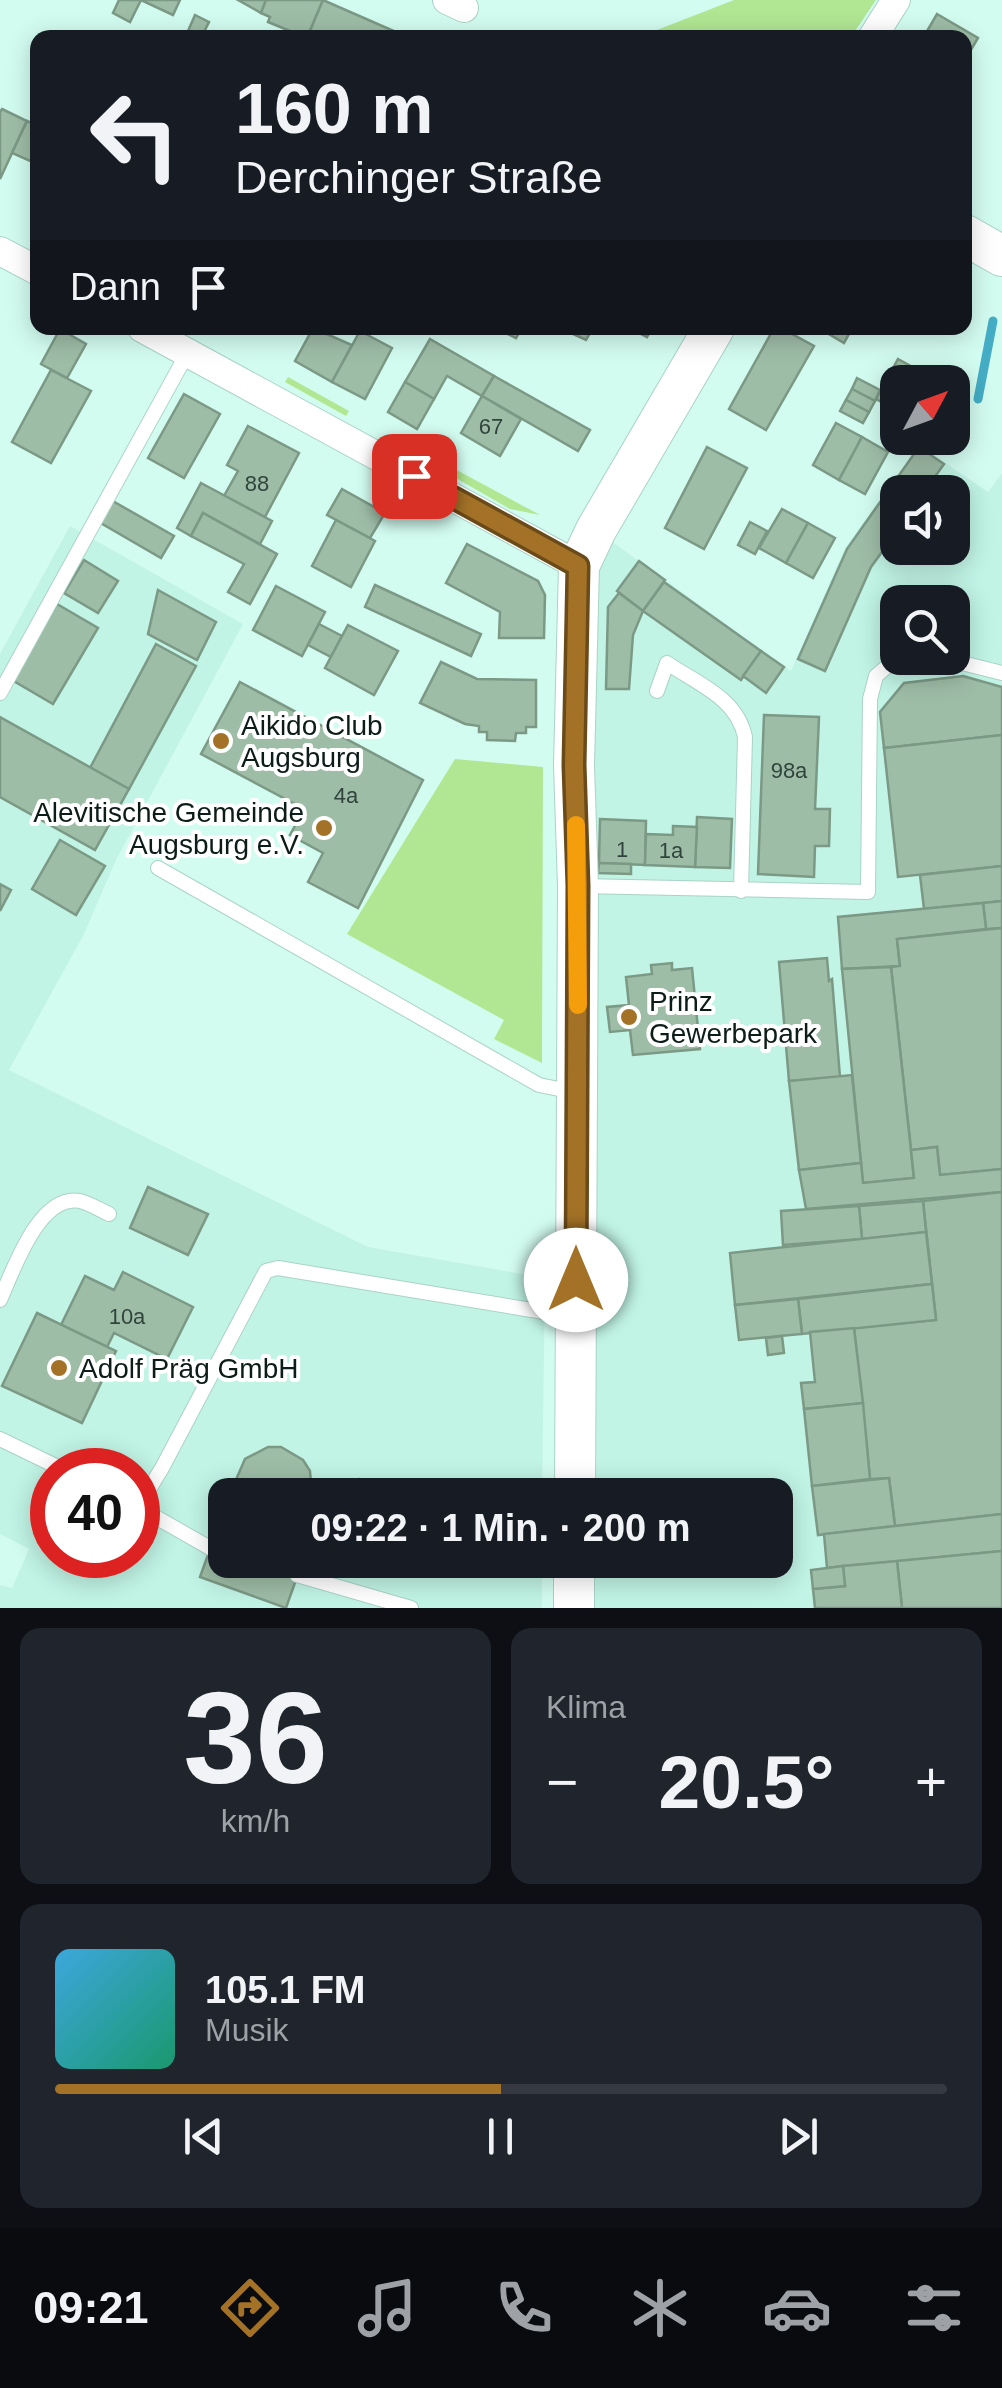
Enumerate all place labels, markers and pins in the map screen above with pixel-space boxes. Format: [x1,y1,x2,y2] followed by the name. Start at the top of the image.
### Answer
[372,434,457,519] pin
[241,710,383,773] place label: Aikido Club Augsburg
[210,730,232,752] marker: Aikido Club Augsburg
[33,797,304,860] place label: Alevitische Gemeinde Augsburg e.V.
[313,817,335,839] marker: Alevitische Gemeinde Augsburg e.V.
[649,986,818,1049] place label: Prinz Gewerbepark
[618,1006,640,1028] marker: Prinz Gewerbepark
[79,1353,298,1384] place label: Adolf Präg GmbH
[48,1357,70,1379] marker: Adolf Präg GmbH

